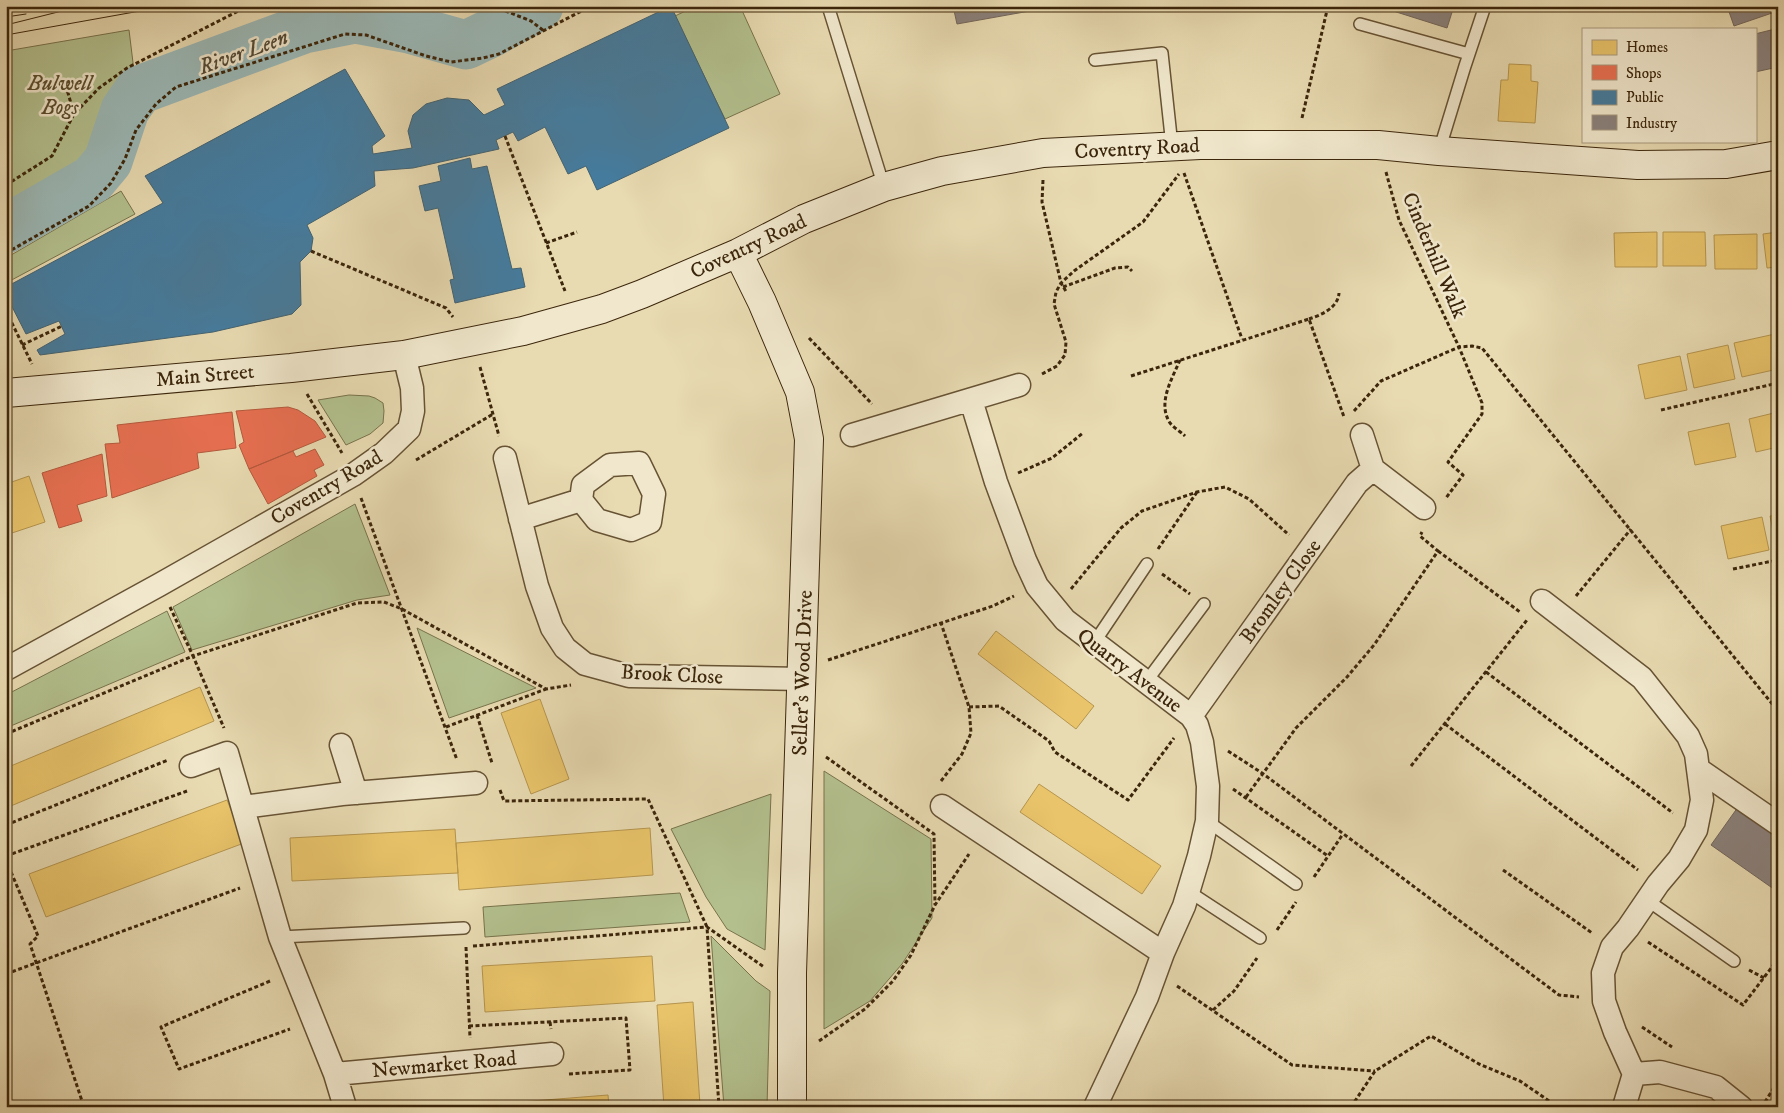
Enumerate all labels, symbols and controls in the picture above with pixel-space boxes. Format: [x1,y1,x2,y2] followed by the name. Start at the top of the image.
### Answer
[194,24,292,81] water label: River Leen
[1582,28,1756,142] legend
[1626,38,1668,57] text: Homes
[1626,64,1662,83] text: Shops
[27,71,95,121] park label: Bulwell Bogs
[1626,88,1664,107] text: Public
[1626,114,1678,133] text: Industry
[1074,133,1201,165] street label: Coventry Road
[1396,189,1473,323] street label: Cinderhill Walk
[686,208,811,285] street label: Coventry Road
[155,359,256,393] street label: Main Street
[266,444,387,531] street label: Coventry Road
[1234,534,1328,649] street label: Bromley Close
[787,589,819,756] street label: Seller's Wood Drive
[1072,623,1187,719] street label: Quarry Avenue
[620,659,724,691] street label: Brook Close
[371,1046,518,1084] street label: Newmarket Road

